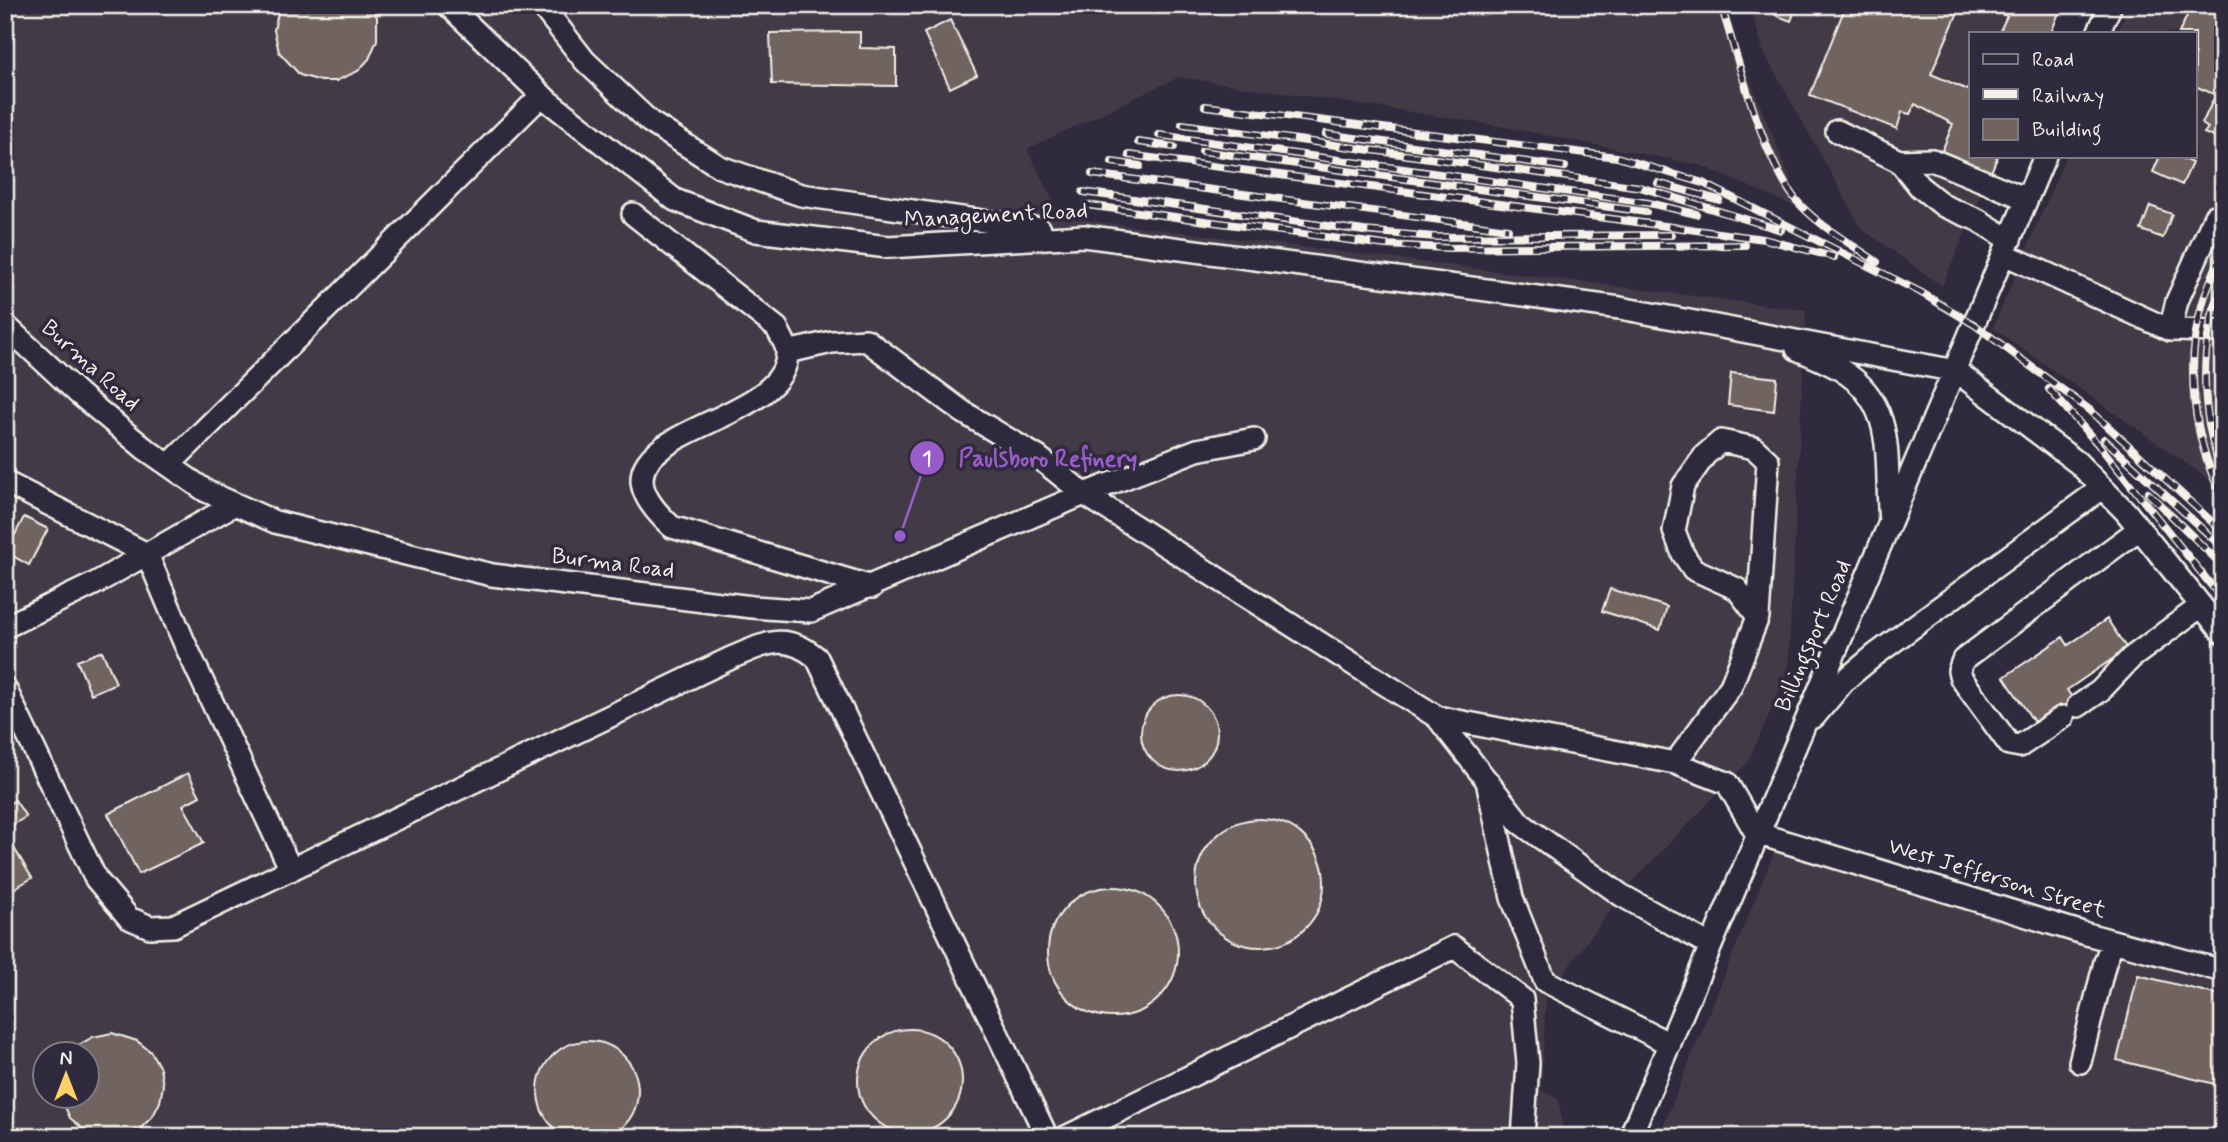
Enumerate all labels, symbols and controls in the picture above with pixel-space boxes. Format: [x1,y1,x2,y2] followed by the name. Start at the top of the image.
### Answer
[1969,32,2196,158] legend
[2032,46,2074,74] text: Road
[2032,82,2104,110] text: Railway
[2032,116,2102,146] text: Building
[903,196,1089,238] street label: Management Road
[34,314,146,418] street label: Burma Road
[910,435,1151,480] callout: Paulsboro Refinery
[959,444,1137,475] text: Paulsboro Refinery
[922,445,932,473] text: 1
[550,542,676,586] street label: Burma Road
[1769,556,1861,717] street label: Billingsport Road
[1884,832,2110,927] street label: West Jefferson Street
[32,1040,102,1110] north arrow
[60,1047,72,1072] text: N

